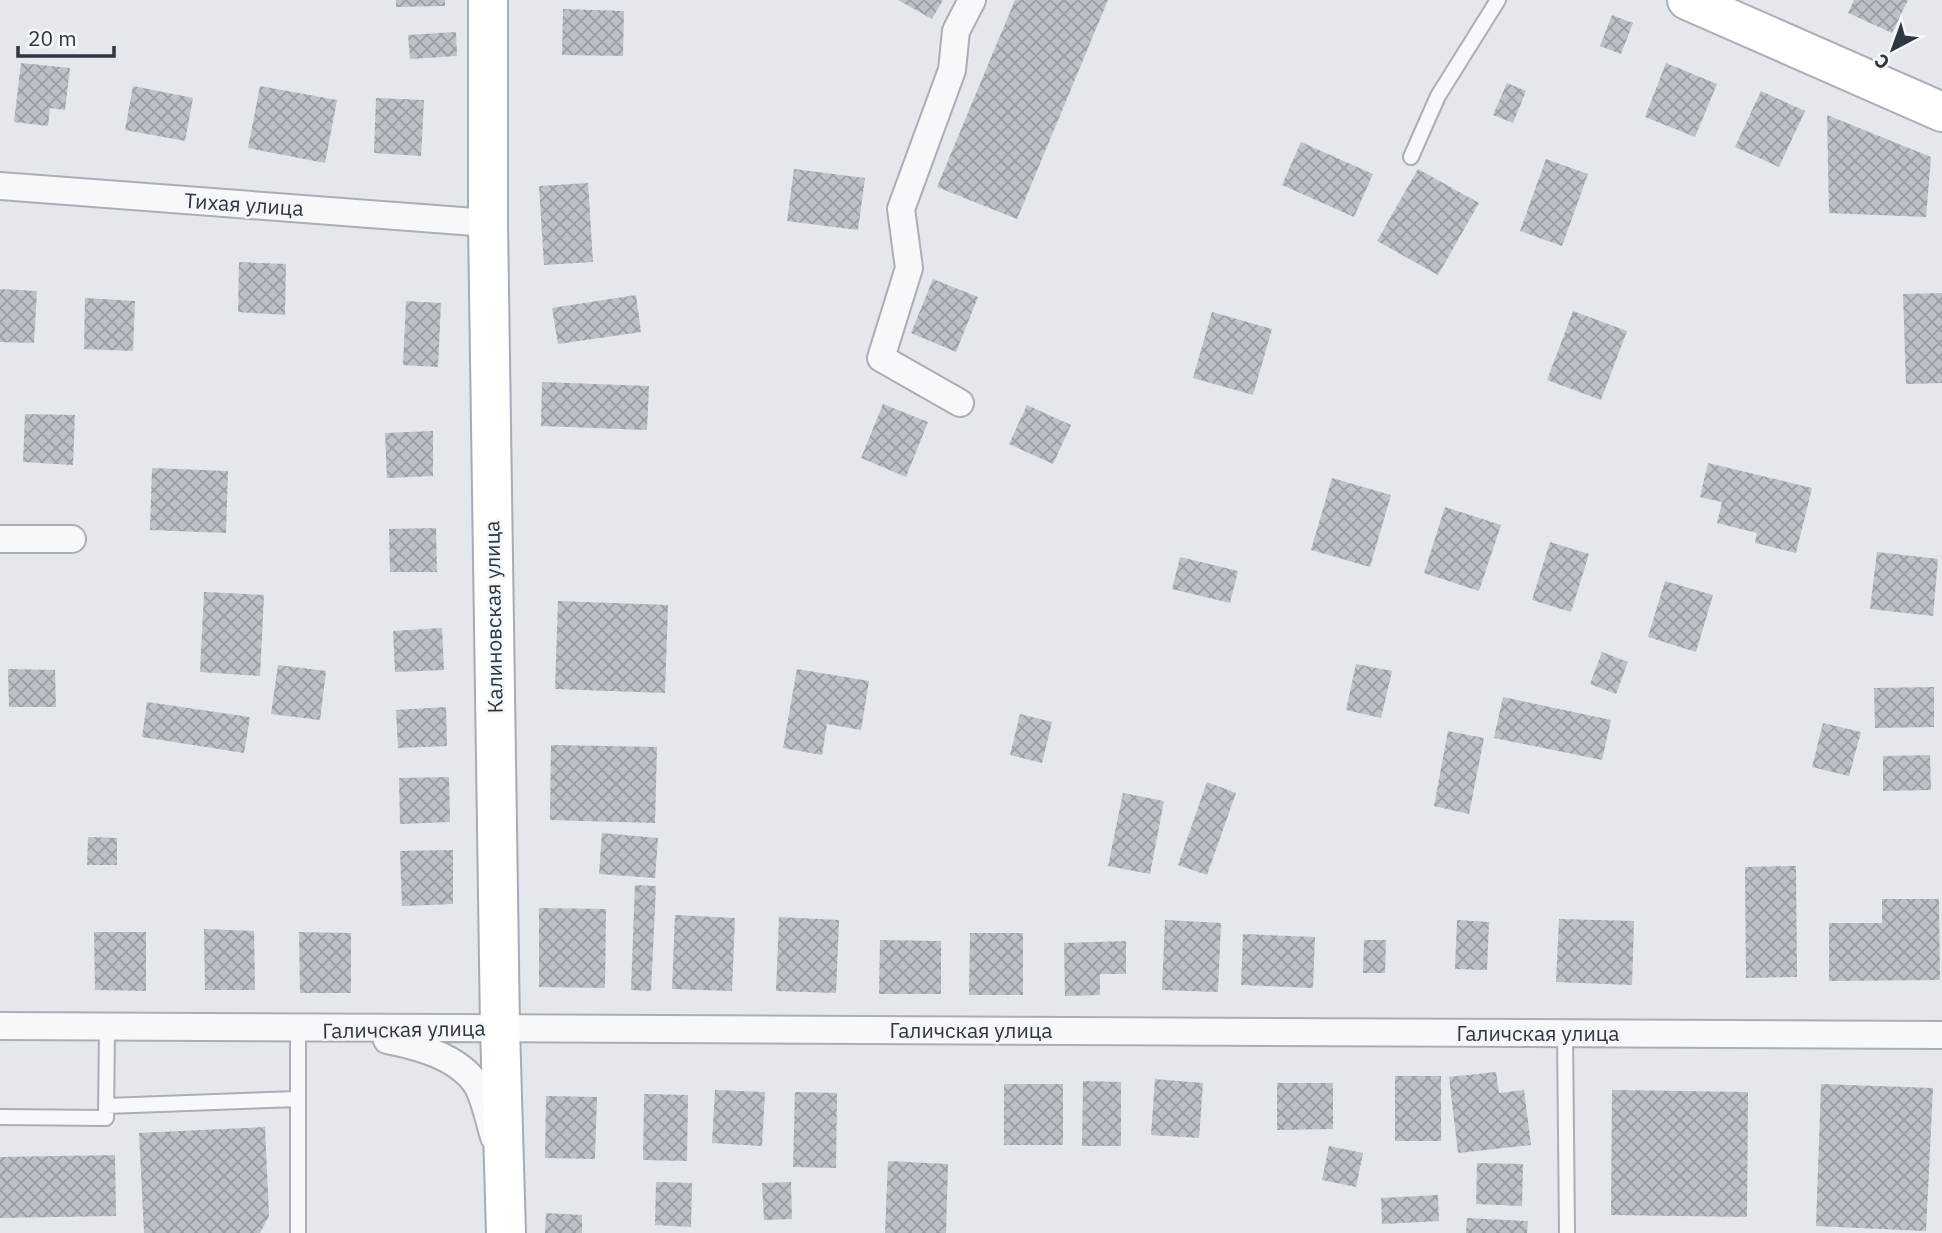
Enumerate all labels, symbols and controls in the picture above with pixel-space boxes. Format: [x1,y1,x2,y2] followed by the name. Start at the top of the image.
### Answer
[18,14,114,58] scale bar
[1858,14,1928,84] north arrow
[28,24,77,52] text: 20 m
[1869,49,1894,75] text: С
[183,186,305,222] street label: Тихая улица
[477,520,509,714] street label: Калиновская улица
[322,1014,486,1044] street label: Галичская улица
[889,1016,1053,1044] street label: Галичская улица
[1456,1019,1620,1047] street label: Галичская улица

